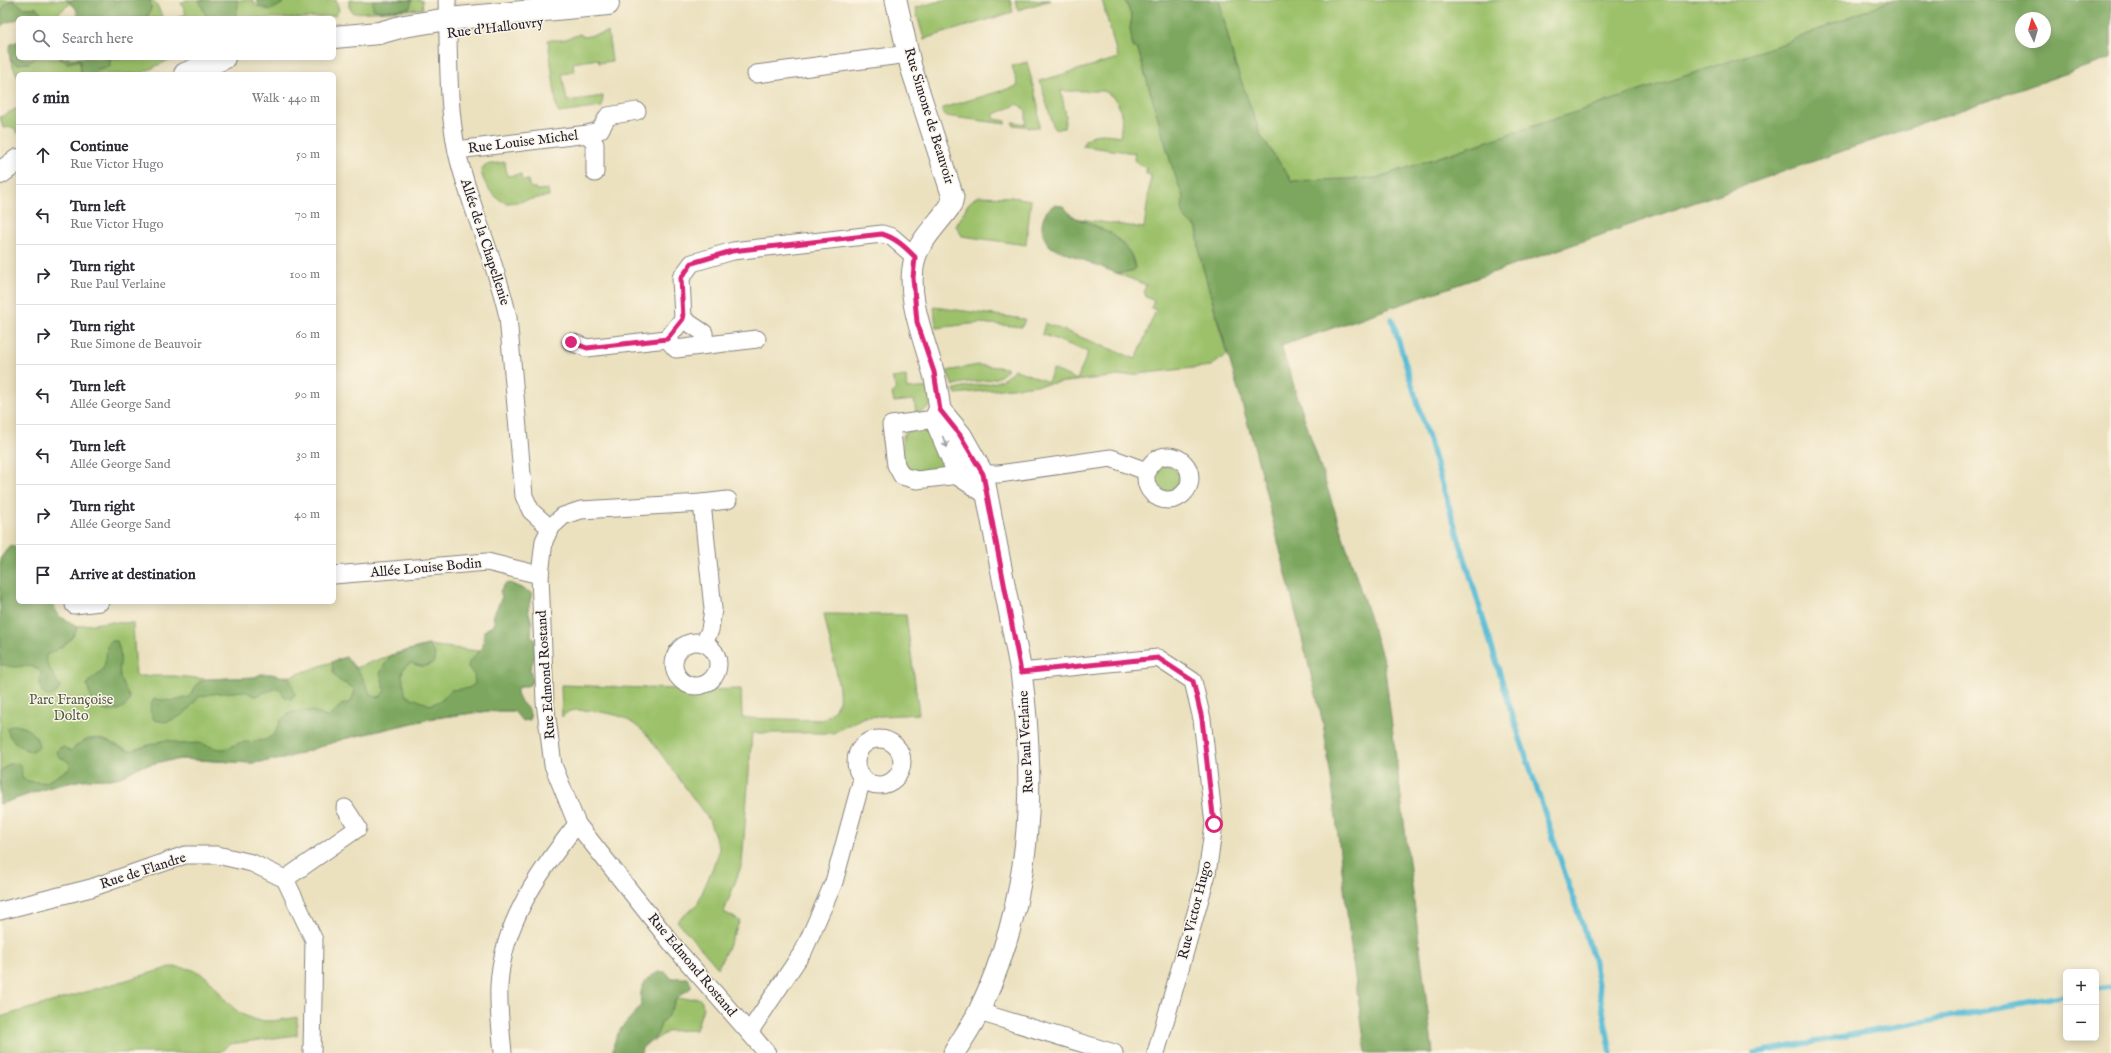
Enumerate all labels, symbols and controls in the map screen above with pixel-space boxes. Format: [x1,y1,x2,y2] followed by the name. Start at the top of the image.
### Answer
[2015,12,2051,48] north arrow
[446,13,544,43] street label: Rue d'Hallouvry
[16,16,336,60] search box
[30,27,52,49] icon: search
[62,29,133,48] text: Search here
[900,46,958,186] street label: Rue Simone de Beauvoir
[32,88,70,109] text: 6 min
[252,90,320,107] text: Walk · 440 m
[467,126,579,158] street label: Rue Louise Michel
[70,137,128,156] text: Continue
[32,144,54,166] icon: ahead
[296,146,320,163] text: 50 m
[70,156,164,173] text: Rue Victor Hugo
[456,176,514,308] street label: Allée de la Chapellenie
[70,197,126,216] text: Turn left
[32,204,54,226] icon: left
[295,206,320,223] text: 70 m
[70,216,164,233] text: Rue Victor Hugo
[70,257,135,276] text: Turn right
[32,264,54,286] icon: right
[290,266,320,283] text: 100 m
[70,276,166,293] text: Rue Paul Verlaine
[70,317,135,336] text: Turn right
[32,324,54,346] icon: right
[295,326,320,343] text: 60 m
[562,333,580,351] route end
[70,336,202,353] text: Rue Simone de Beauvoir
[70,377,126,396] text: Turn left
[32,384,54,406] icon: left
[295,386,320,403] text: 90 m
[70,396,171,413] text: Allée George Sand
[942,436,949,448] one-way arrow
[70,437,126,456] text: Turn left
[32,444,54,466] icon: left
[296,446,320,463] text: 30 m
[70,456,171,473] text: Allée George Sand
[70,497,135,516] text: Turn right
[32,504,54,526] icon: right
[294,506,320,523] text: 40 m
[70,516,171,533] text: Allée George Sand
[369,554,483,582] street label: Allée Louise Bodin
[32,564,54,586] icon: arrive
[70,565,196,584] text: Arrive at destination
[532,609,559,740] street label: Rue Edmond Rostand
[1014,690,1038,794] street label: Rue Paul Verlaine
[29,691,114,725] park label: Parc Françoise Dolto
[1205,815,1223,833] route start
[98,848,189,893] street label: Rue de Flandre
[1174,858,1216,961] street label: Rue Victor Hugo
[643,910,741,1021] street label: Rue Edmond Rostand
[2063,969,2099,1041] map controls
[2063,969,2099,1005] button: +
[2063,1005,2099,1041] button: −

